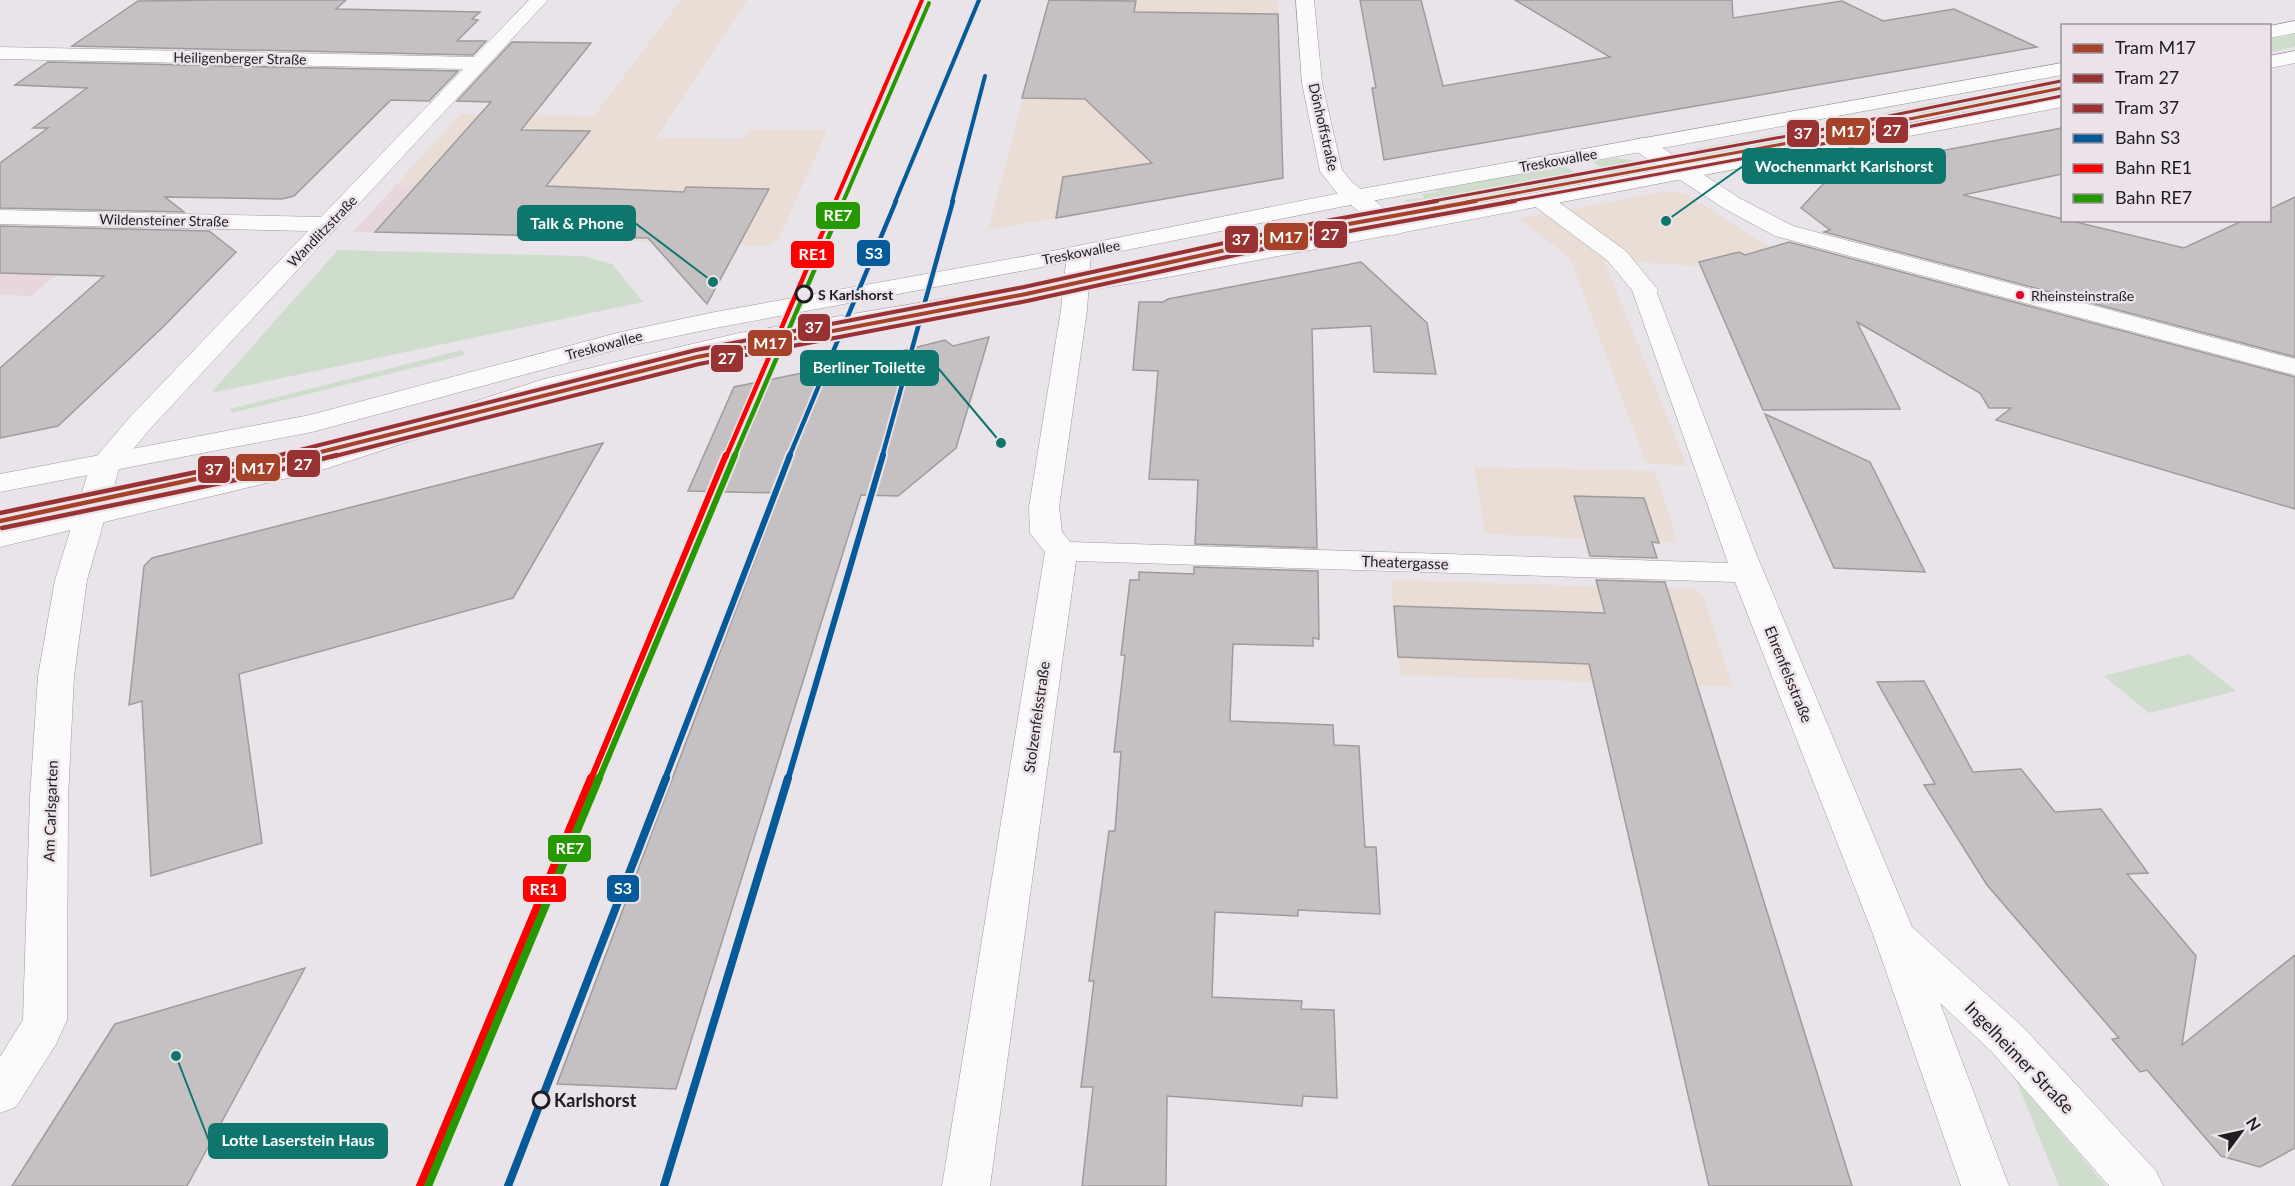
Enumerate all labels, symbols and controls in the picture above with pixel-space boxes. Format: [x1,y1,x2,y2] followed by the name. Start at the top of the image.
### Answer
[2061,24,2271,222] legend
[2115,36,2196,58] text: Tram M17
[173,48,307,68] street label: Heiligenberger Straße
[2115,66,2179,88] text: Tram 27
[1306,81,1342,173] street label: Dönhoffstraße
[2115,96,2179,118] text: Tram 37
[1875,116,1909,144] line badge: 27
[1825,117,1871,146] line badge: M17
[1786,119,1820,148] line badge: 37
[1883,120,1901,139] text: 27
[1831,121,1865,140] text: M17
[1794,123,1812,142] text: 37
[2115,126,2180,148] text: Bahn S3
[1518,145,1598,175] street label: Treskowallee
[1743,149,1945,183] callout: Wochenmarkt Karlshorst
[1755,156,1933,175] text: Wochenmarkt Karlshorst
[2115,156,2192,178] text: Bahn RE1
[2115,186,2192,208] text: Bahn RE7
[284,192,360,270] street label: Wandlitzstraße
[815,201,861,230] line badge: RE7
[824,205,852,224] text: RE7
[518,206,635,240] callout: Talk & Phone
[99,210,229,230] street label: Wildensteiner Straße
[530,213,624,232] text: Talk & Phone
[1313,220,1348,249] line badge: 27
[1263,222,1309,251] line badge: M17
[1321,224,1339,243] text: 27
[1224,225,1259,254] line badge: 37
[1269,227,1303,246] text: M17
[1232,229,1250,248] text: 37
[1041,236,1121,268] street label: Treskowallee
[856,239,891,267] line badge: S3
[790,240,835,269] line badge: RE1
[865,243,883,262] text: S3
[799,244,827,263] text: RE1
[795,285,813,303] marker: S Karlshorst
[818,286,894,303] place label: S Karlshorst
[2031,287,2134,304] place label: Rheinsteinstraße
[2014,289,2026,301] marker: Rheinsteinstraße
[797,313,831,342] line badge: 37
[805,317,823,336] text: 37
[564,327,644,363] street label: Treskowallee
[747,329,793,357] line badge: M17
[753,333,787,352] text: M17
[710,344,744,373] line badge: 27
[718,348,736,367] text: 27
[801,351,938,385] callout: Berliner Toilette
[813,357,926,376] text: Berliner Toilette
[286,449,321,478] line badge: 27
[235,453,281,482] line badge: M17
[294,454,312,473] text: 27
[197,455,231,484] line badge: 37
[241,458,275,477] text: M17
[205,459,223,478] text: 37
[1361,551,1449,573] street label: Theatergasse
[1761,623,1817,725] street label: Ehrenfelsstraße
[1019,660,1053,774] street label: Stolzenfelsstraße
[39,760,61,862] street label: Am Carlsgarten
[547,834,592,863] line badge: RE7
[556,838,584,857] text: RE7
[606,874,640,903] line badge: S3
[522,875,567,903] line badge: RE1
[614,878,632,897] text: S3
[530,879,558,898] text: RE1
[1961,996,2079,1118] street label: Ingelheimer Straße
[554,1089,637,1111] place label: Karlshorst
[532,1091,550,1109] marker: Karlshorst
[2211,1102,2271,1162] north arrow
[2243,1113,2265,1134] text: N
[209,1124,387,1158] callout: Lotte Laserstein Haus
[221,1130,375,1149] text: Lotte Laserstein Haus

